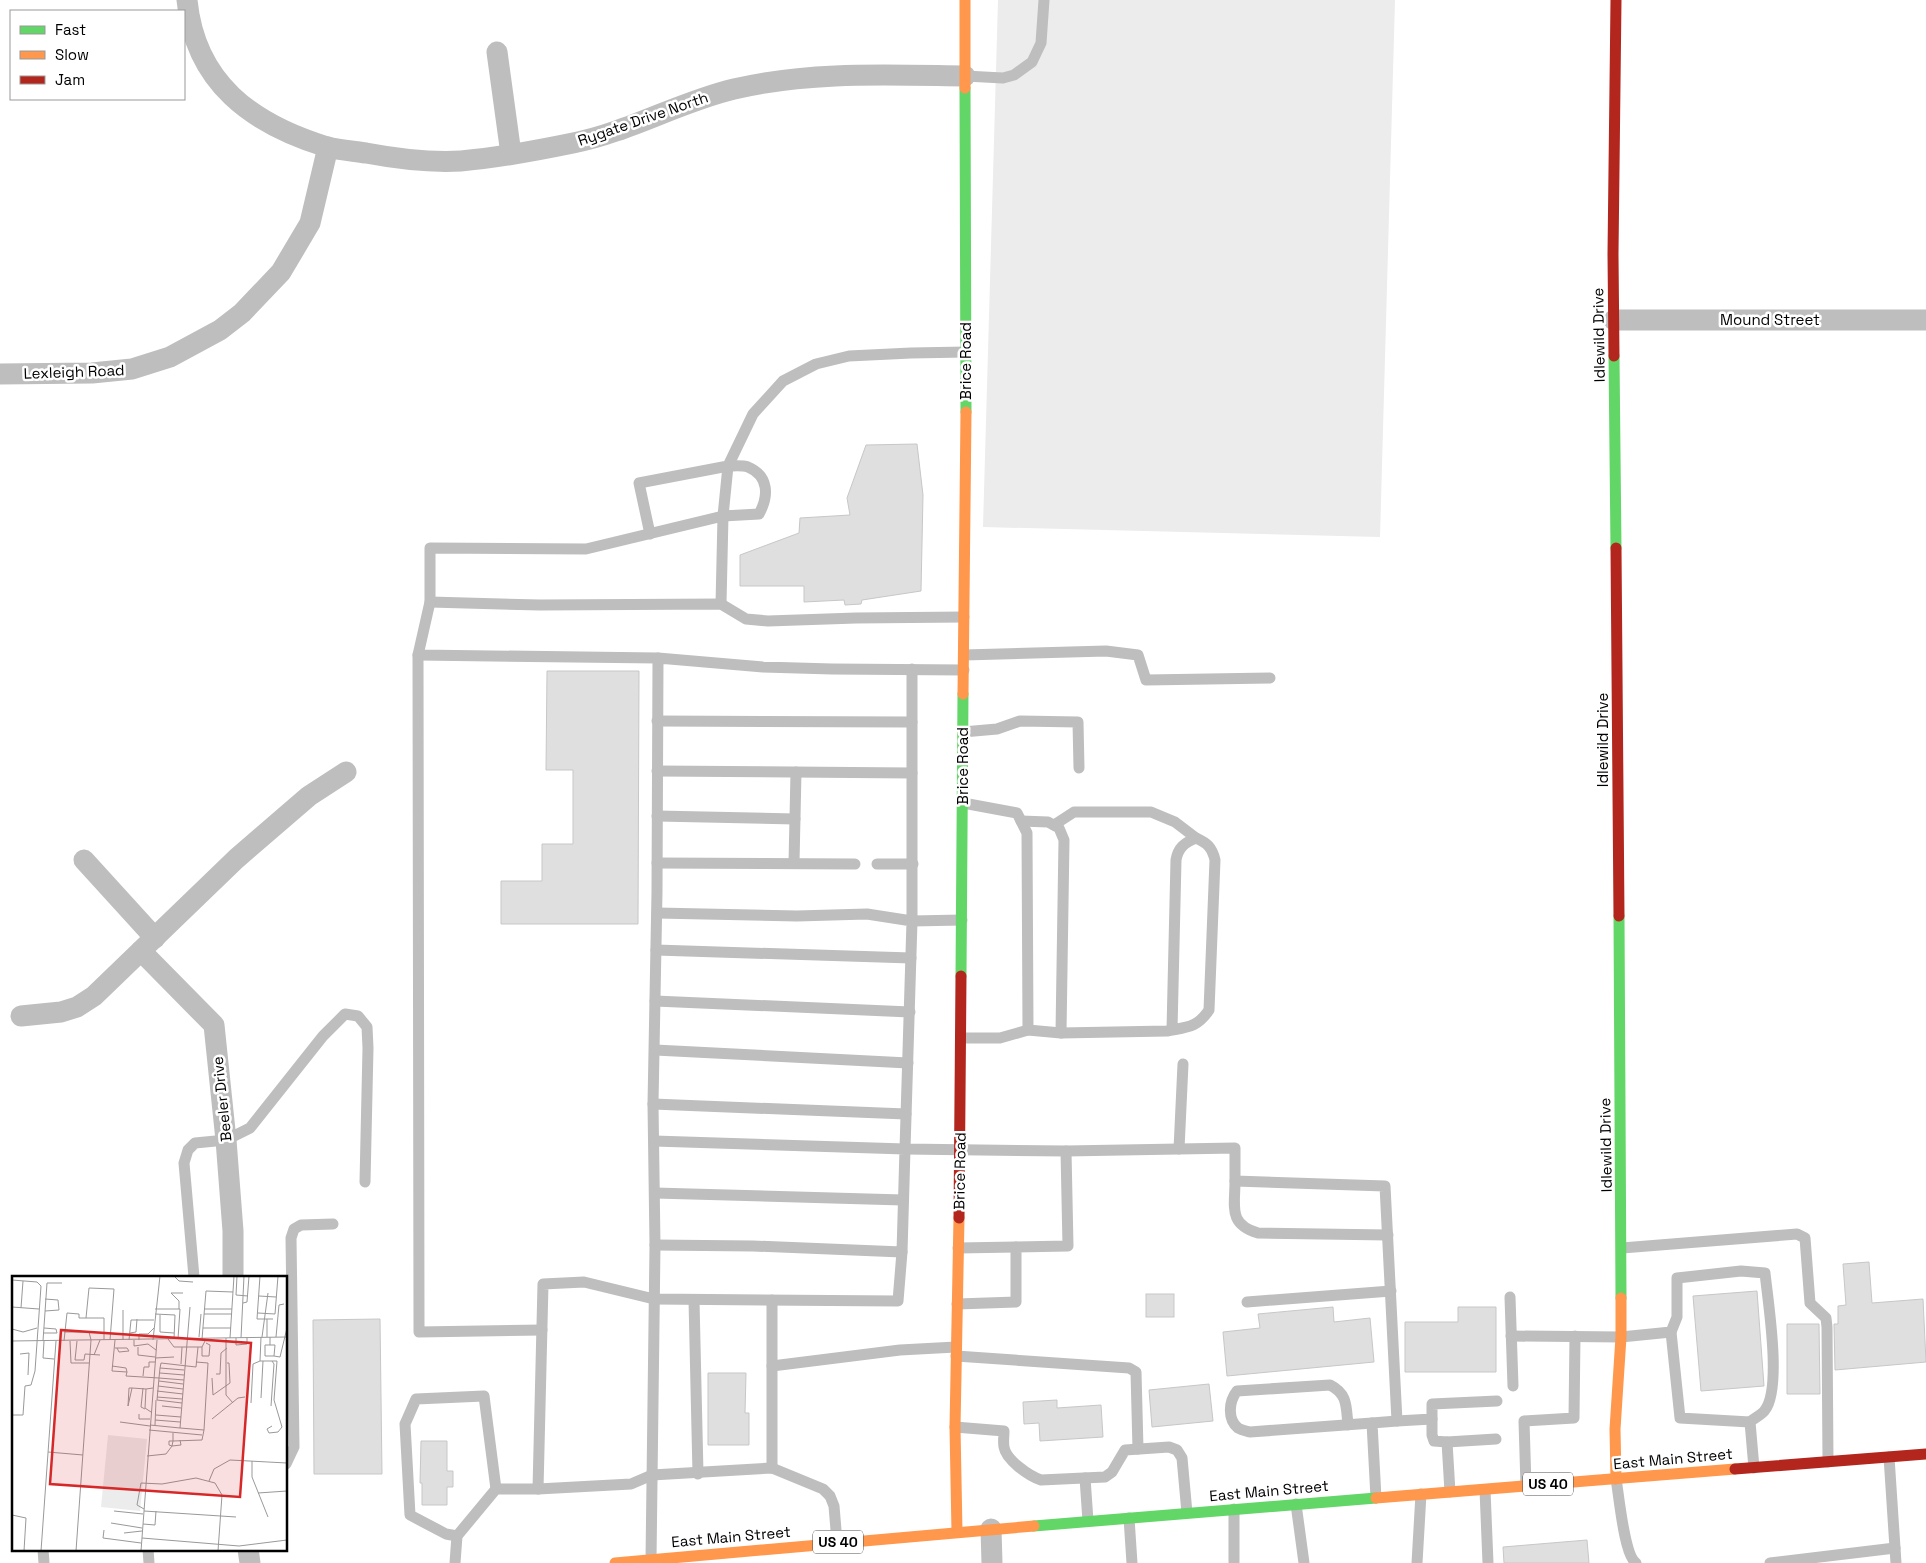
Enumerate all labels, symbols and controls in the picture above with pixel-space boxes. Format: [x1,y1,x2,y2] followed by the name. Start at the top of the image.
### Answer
[10,10,185,100] legend
[55,20,86,39] text: Fast
[55,45,89,64] text: Slow
[55,70,85,89] text: Jam
[575,87,710,150] street label: Rygate Drive North
[1588,287,1609,382] street label: Idlewild Drive
[1720,310,1820,329] street label: Mound Street
[956,322,975,400] street label: Brice Road
[23,360,125,383] street label: Lexleigh Road
[1593,693,1612,787] street label: Idlewild Drive
[953,727,972,805] street label: Brice Road
[208,1055,235,1143] street label: Beeler Drive
[1595,1097,1616,1192] street label: Idlewild Drive
[949,1132,970,1210] street label: Brice Road
[12,1276,288,1550] inset map
[1613,1444,1733,1473] street label: East Main Street
[1523,1472,1573,1496] road number: US 40
[1209,1476,1329,1505] street label: East Main Street
[671,1522,791,1551] street label: East Main Street
[813,1530,863,1554] road number: US 40

